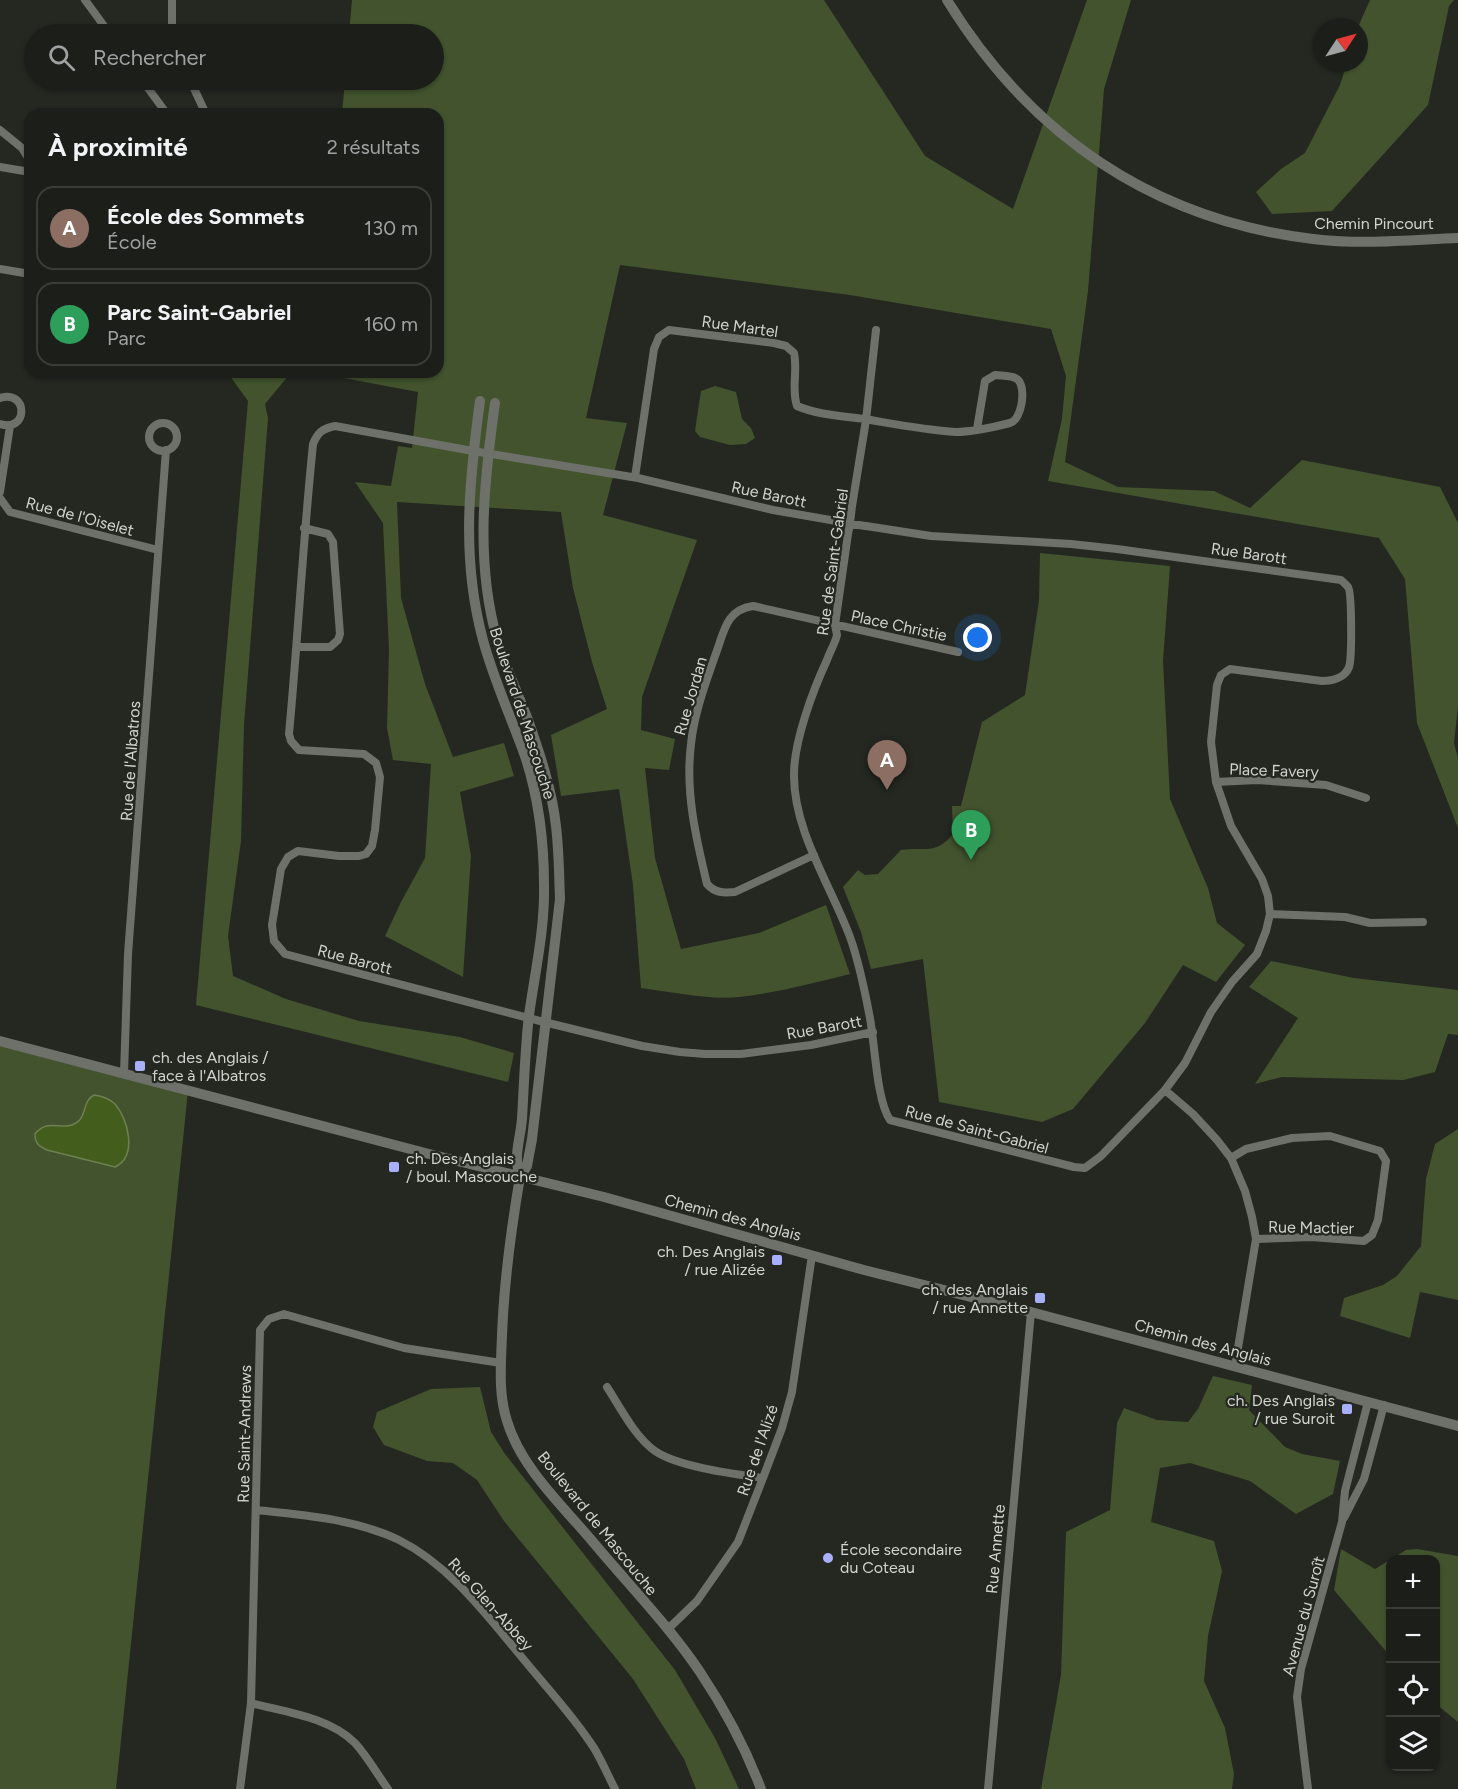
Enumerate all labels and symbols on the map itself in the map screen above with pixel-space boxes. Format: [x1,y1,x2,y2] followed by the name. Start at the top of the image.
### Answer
[1314,18,1368,72] north arrow
[1314,214,1434,233] street label: Chemin Pincourt
[700,312,779,341] street label: Rue Martel
[730,477,808,512] street label: Rue Barott
[813,487,852,637] street label: Rue de Saint-Gabriel
[24,493,136,540] street label: Rue de l'Oiselet
[1210,539,1288,568] street label: Rue Barott
[849,606,949,645] street label: Place Christie
[963,623,992,652] your location
[486,625,559,802] street label: Boulevard de Mascouche
[670,655,711,738] street label: Rue Jordan
[117,700,144,822] street label: Rue de l'Albatros
[868,740,906,790] pin: A
[1229,759,1320,782] street label: Place Favery
[952,810,990,860] pin: B
[316,940,394,979] street label: Rue Barott
[785,1012,863,1043] street label: Rue Barott
[152,1048,269,1085] place label: ch. des Anglais / face à l'Albatros
[133,1059,147,1073] marker: ch. des Anglais / face à l'Albatros
[903,1101,1051,1158] street label: Rue de Saint-Gabriel
[406,1149,537,1186] place label: ch. Des Anglais / boul. Mascouche
[387,1160,401,1174] marker: ch. Des Anglais / boul. Mascouche
[662,1190,803,1245] street label: Chemin des Anglais
[1268,1217,1355,1238] street label: Rue Mactier
[657,1242,765,1279] place label: ch. Des Anglais / rue Alizée
[770,1253,784,1267] marker: ch. Des Anglais / rue Alizée
[922,1280,1028,1317] place label: ch. des Anglais / rue Annette
[1033,1291,1047,1305] marker: ch. des Anglais / rue Annette
[1132,1315,1273,1370] street label: Chemin des Anglais
[234,1365,255,1503] street label: Rue Saint-Andrews
[1227,1391,1335,1428] place label: ch. Des Anglais / rue Suroit
[733,1402,782,1498] street label: Rue de l'Alizé
[1340,1402,1354,1416] marker: ch. Des Anglais / rue Suroit
[534,1448,662,1599] street label: Boulevard de Mascouche
[982,1503,1009,1595] street label: Rue Annette
[840,1540,962,1577] place label: École secondaire du Coteau
[821,1551,835,1565] marker: École secondaire du Coteau
[444,1554,538,1655] street label: Rue Glen-Abbey
[1278,1554,1329,1678] street label: Avenue du Suroît

